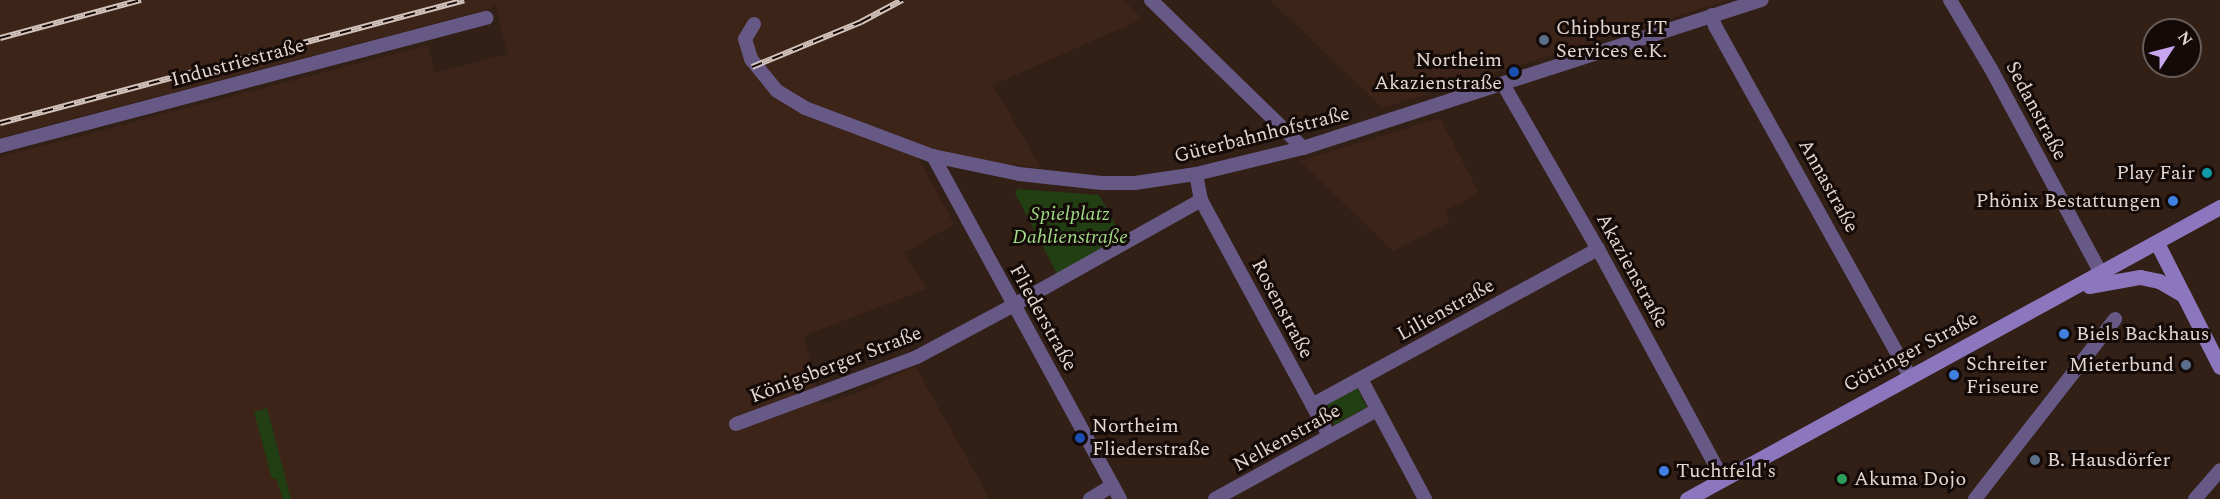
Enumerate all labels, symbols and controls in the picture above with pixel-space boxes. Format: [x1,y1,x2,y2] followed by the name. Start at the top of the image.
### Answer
[1556,16,1667,63] place label: Chipburg IT Services e.K.
[2142,18,2202,78] north arrow
[2171,26,2198,51] text: N
[1537,33,1551,47] marker: Chipburg IT Services e.K.
[169,34,307,92] street label: Industriestraße
[1374,48,1502,95] place label: Northeim Akazienstraße
[2000,57,2072,165] street label: Sedanstraße
[1507,65,1521,79] marker: Northeim Akazienstraße
[1172,102,1352,168] street label: Güterbahnhofstraße
[1792,135,1864,237] street label: Annastraße
[2116,161,2195,185] place label: Play Fair
[2200,166,2214,180] marker: Play Fair
[1976,189,2161,213] place label: Phönix Bestattungen
[2166,194,2180,208] marker: Phönix Bestattungen
[1012,203,1128,250] park label: Spielplatz Dahlienstraße
[1591,209,1673,333] street label: Akazienstraße
[1246,255,1318,363] street label: Rosenstraße
[1004,261,1082,375] street label: Fliederstraße
[1393,273,1499,347] street label: Lilienstraße
[1839,306,1983,398] street label: Göttinger Straße
[747,321,925,409] street label: Königsberger Straße
[2076,322,2209,346] place label: Biels Backhaus
[2057,327,2071,341] marker: Biels Backhaus
[1966,352,2047,399] place label: Schreiter Friseure
[2069,353,2174,377] place label: Mieterbund
[2179,358,2193,372] marker: Mieterbund
[1947,368,1961,382] marker: Schreiter Friseure
[1229,399,1345,477] street label: Nelkenstraße
[1092,414,1210,461] place label: Northeim Fliederstraße
[1073,431,1087,445] marker: Northeim Fliederstraße
[2047,448,2170,472] place label: B. Hausdörfer
[2028,453,2042,467] marker: B. Hausdörfer
[1676,459,1776,483] place label: Tuchtfeld's
[1657,464,1671,478] marker: Tuchtfeld's
[1854,467,1966,491] place label: Akuma Dojo
[1835,472,1849,486] marker: Akuma Dojo

